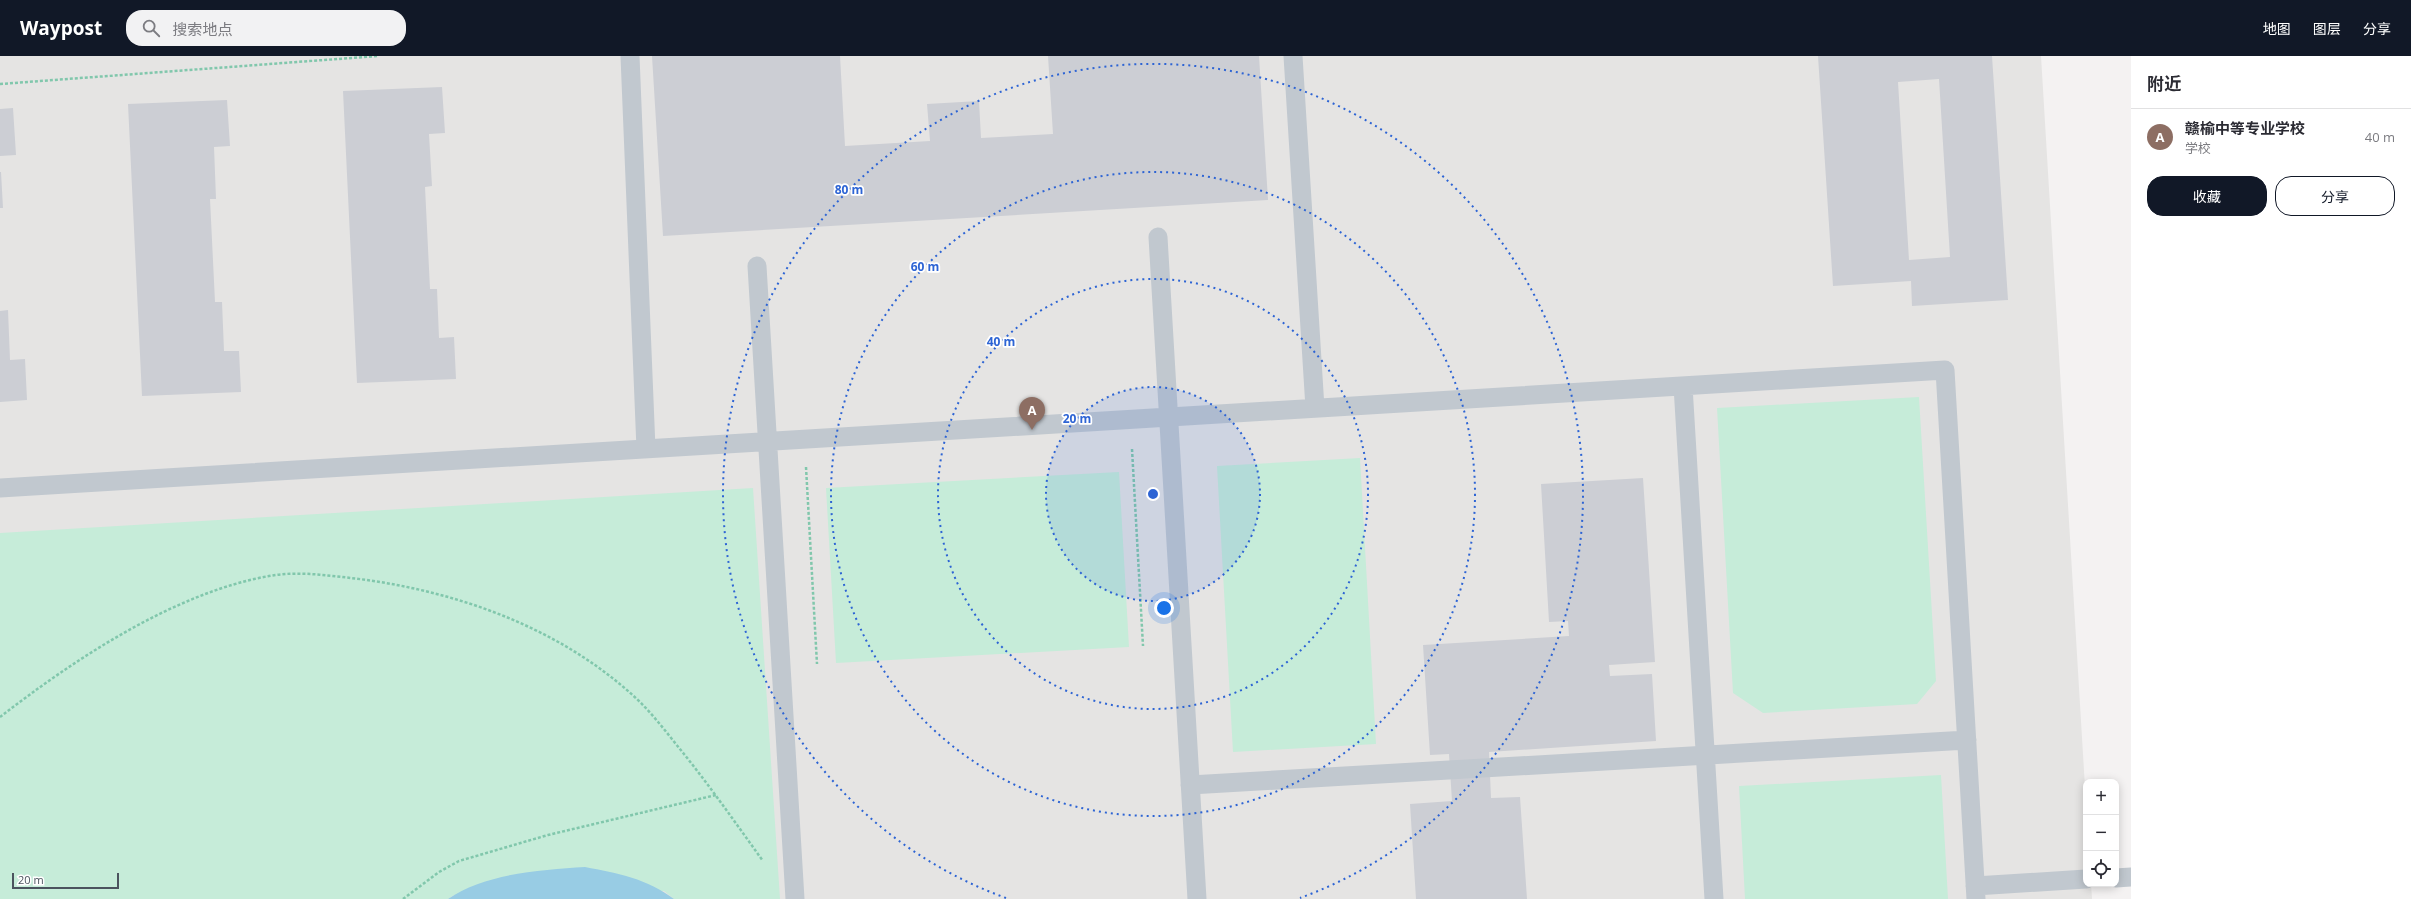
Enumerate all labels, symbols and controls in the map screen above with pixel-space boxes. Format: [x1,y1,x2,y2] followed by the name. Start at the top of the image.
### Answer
[126,10,406,46] search box
[20,15,102,41] text: Waypost
[140,17,162,39] icon: search
[172,19,232,39] text: 搜索地点
[2263,19,2291,38] text: 地图
[2313,19,2341,38] text: 图层
[2363,19,2391,38] text: 分享
[2147,72,2181,95] text: 附近
[2185,118,2305,138] text: 赣榆中等专业学校
[2156,128,2164,146] text: A
[2365,128,2395,146] text: 40 m
[2185,139,2211,157] text: 学校
[2147,176,2267,216] button: 收藏
[2275,176,2395,216] button: 分享
[835,181,863,198] text: 80 m
[911,258,939,275] text: 60 m
[987,333,1015,350] text: 40 m
[1019,397,1045,430] pin: A
[1063,410,1091,427] text: 20 m
[1146,487,1160,501] centre of rings
[1154,598,1174,618] your location
[2083,779,2119,887] map controls
[2083,779,2119,815] button: +
[2083,815,2119,851] button: −
[2083,851,2119,887] button: locate
[12,871,119,890] scale bar
[18,872,44,887] text: 20 m

